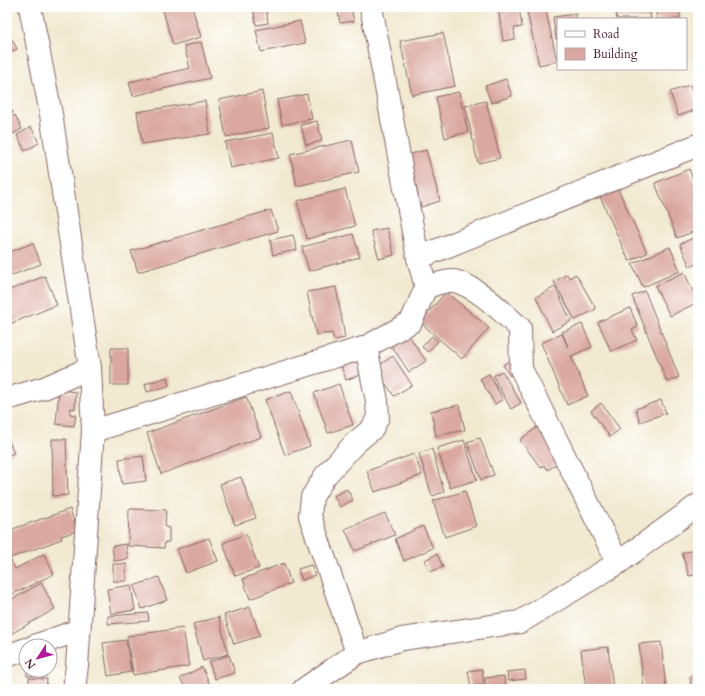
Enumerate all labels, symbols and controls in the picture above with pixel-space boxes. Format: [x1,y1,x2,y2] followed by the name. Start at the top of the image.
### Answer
[557,18,687,70] legend
[593,26,620,42] text: Road
[593,46,638,62] text: Building
[18,638,58,678] north arrow
[21,655,39,672] text: N

